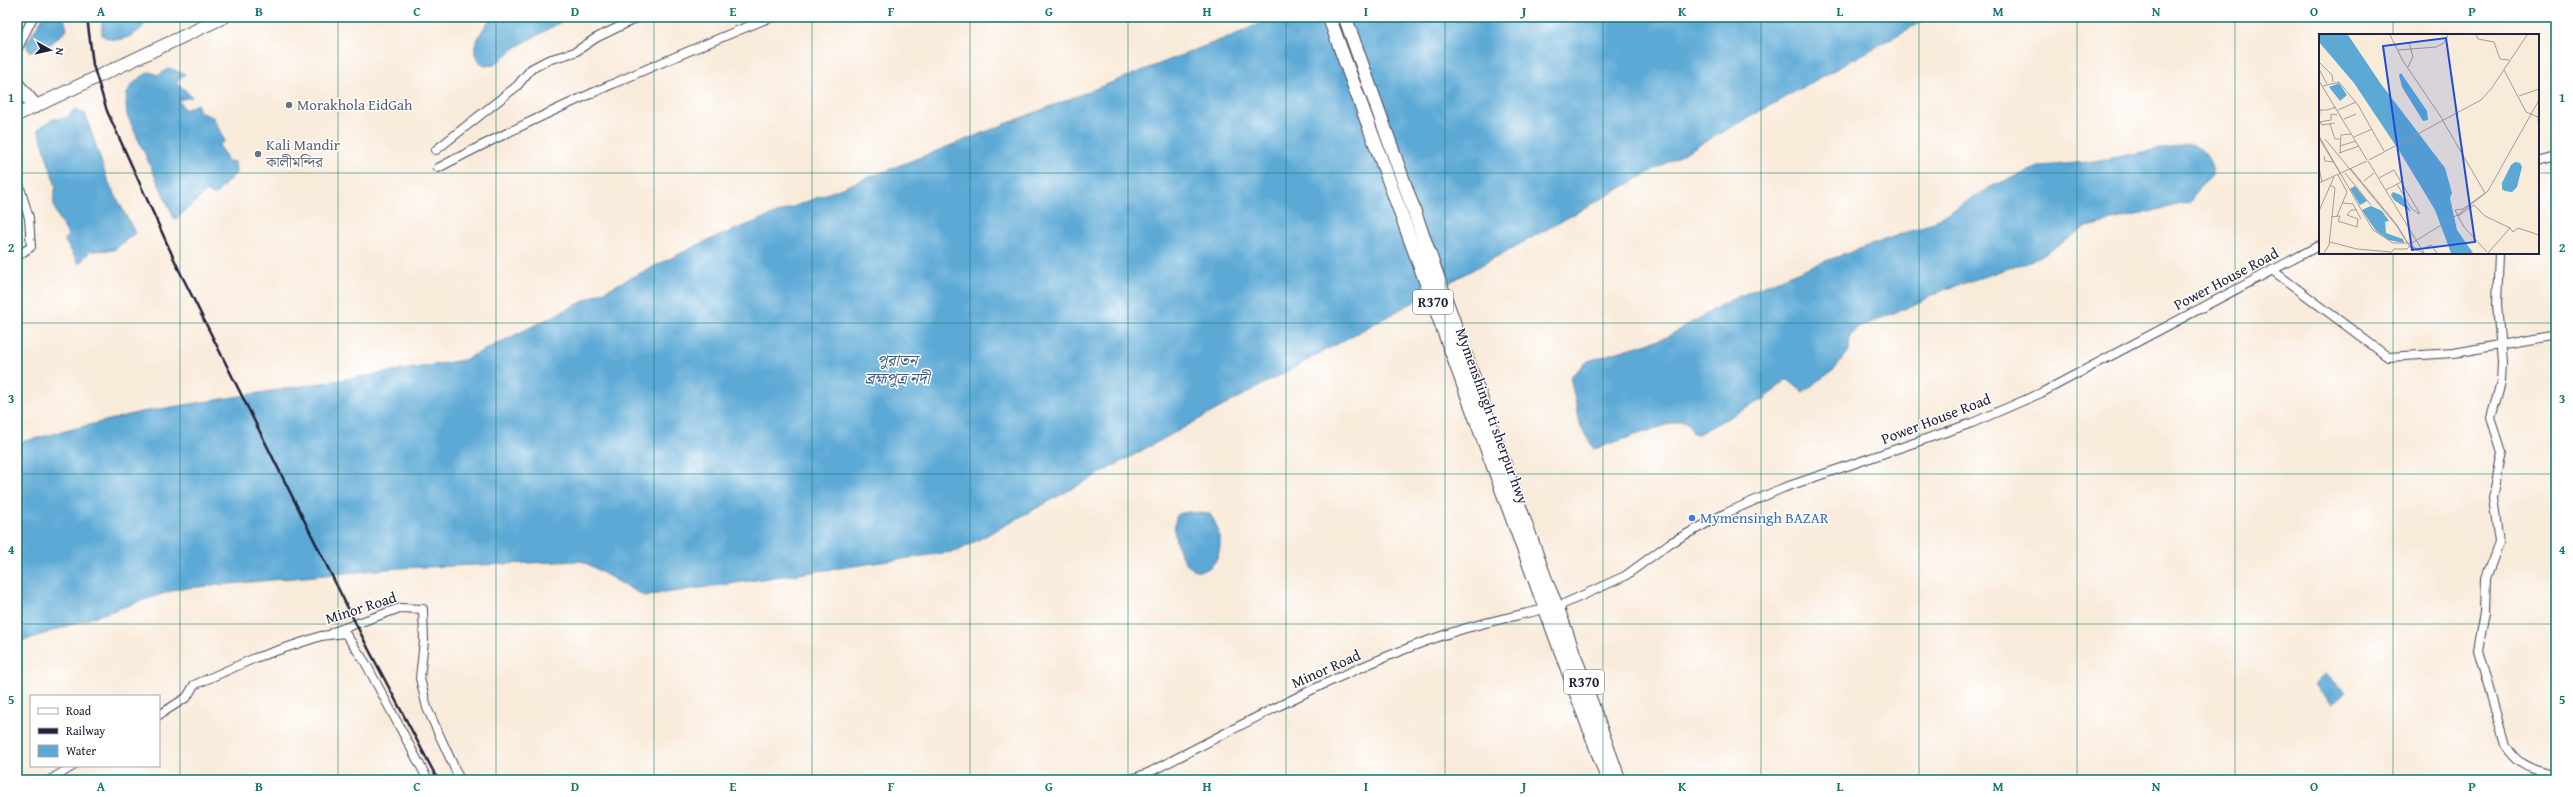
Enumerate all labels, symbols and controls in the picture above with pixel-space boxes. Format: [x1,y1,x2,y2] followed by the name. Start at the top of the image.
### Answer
[97,2,106,21] text: A
[255,2,263,21] text: B
[413,2,421,21] text: C
[571,2,579,21] text: D
[730,2,737,21] text: E
[888,2,895,21] text: F
[1045,2,1053,21] text: G
[1202,2,1212,21] text: H
[1364,2,1368,21] text: I
[1520,2,1527,21] text: J
[1678,2,1687,21] text: K
[1837,2,1844,21] text: L
[1992,2,2004,21] text: M
[2152,2,2161,21] text: N
[2310,2,2318,21] text: O
[2468,2,2476,21] text: P
[30,30,70,70] north arrow
[2319,34,2539,254] inset map
[51,47,68,57] text: N
[8,88,14,107] text: 1
[2559,88,2565,107] text: 1
[297,94,413,115] place label: Morakhola EidGah
[284,100,294,110] marker: Morakhola EidGah
[265,134,340,172] place label: Kali Mandir কালীমন্দির
[253,149,263,159] marker: Kali Mandir কালীমন্দির
[8,238,15,257] text: 2
[2559,238,2566,257] text: 2
[2170,242,2282,315] street label: Power House Road
[1413,290,1453,314] road number: R370
[1451,325,1534,507] street label: Mymenshingh ti sherpur hwy
[865,348,931,390] water label: পুরাতন ব্রহ্মপুত্র নদী
[1878,388,1994,449] street label: Power House Road
[8,389,14,408] text: 3
[2559,389,2565,408] text: 3
[1700,507,1829,528] place label: Mymensingh BAZAR
[1687,513,1697,523] marker: Mymensingh BAZAR
[8,540,15,559] text: 4
[2559,540,2566,559] text: 4
[323,586,399,629] street label: Minor Road
[1288,644,1364,693] street label: Minor Road
[1564,670,1604,694] road number: R370
[8,690,15,709] text: 5
[2559,690,2566,709] text: 5
[30,695,160,767] legend
[66,702,92,719] text: Road
[66,722,105,739] text: Railway
[66,742,96,759] text: Water
[97,777,106,796] text: A
[255,777,263,796] text: B
[413,777,421,796] text: C
[571,777,579,796] text: D
[730,777,737,796] text: E
[888,777,895,796] text: F
[1045,777,1053,796] text: G
[1202,777,1212,796] text: H
[1364,777,1368,796] text: I
[1520,777,1527,796] text: J
[1678,777,1687,796] text: K
[1837,777,1844,796] text: L
[1992,777,2004,796] text: M
[2152,777,2161,796] text: N
[2310,777,2318,796] text: O
[2468,777,2476,796] text: P

